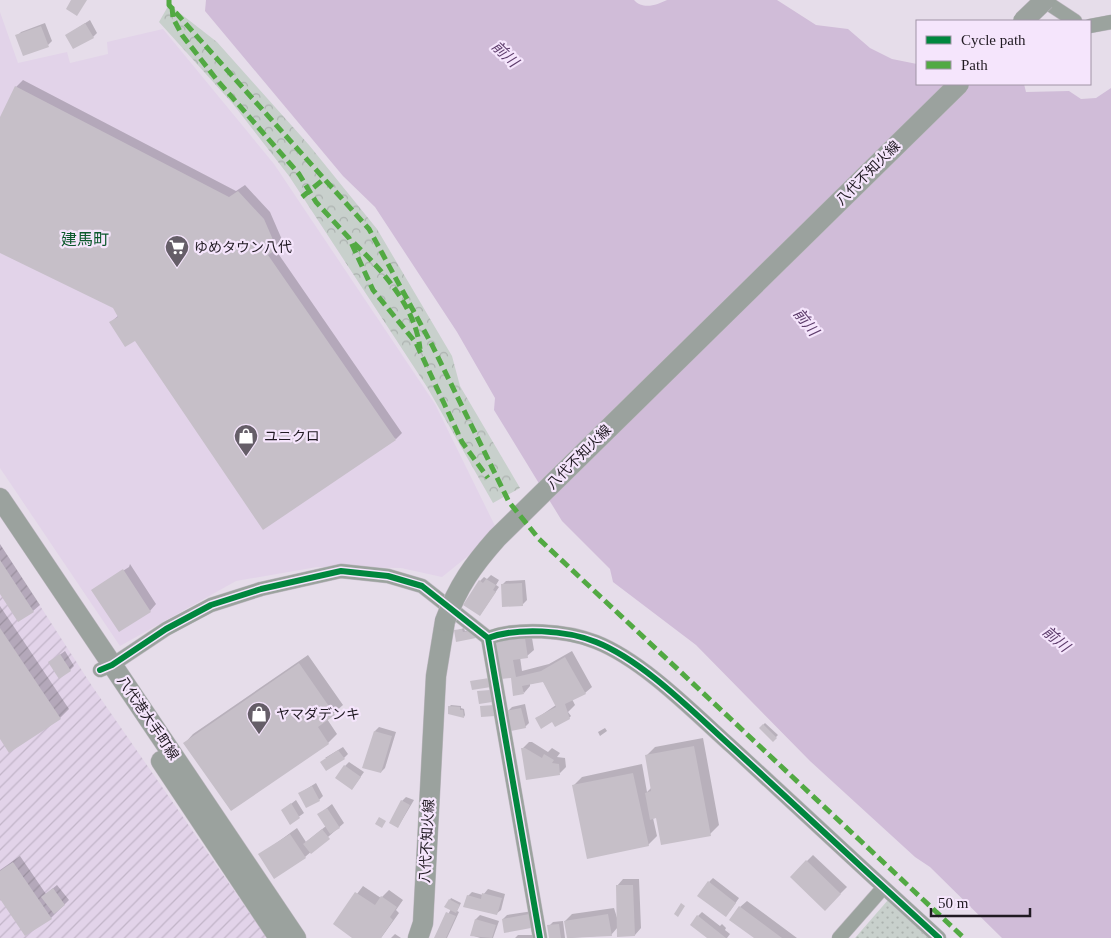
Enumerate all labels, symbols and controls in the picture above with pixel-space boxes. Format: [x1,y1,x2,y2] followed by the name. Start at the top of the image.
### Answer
[916,20,1091,85] legend
[961,32,1026,48] text: Cycle path
[489,38,523,72] water label: 前川
[961,57,988,73] text: Path
[832,137,903,208] street label: 八代不知火線
[61,231,109,248] district label: 建馬町
[164,234,190,268] supermarket icon: ゆめタウン八代
[194,239,292,255] place label: ゆめタウン八代
[790,305,823,340] water label: 前川
[543,421,614,492] street label: 八代不知火線
[233,423,259,457] shop icon: ユニクロ
[264,429,320,444] place label: ユニクロ
[1039,623,1074,656] water label: 前川
[114,673,182,763] street label: 八代港大手町線
[246,701,272,735] shop icon: ヤマダデンキ
[276,707,360,722] place label: ヤマダデンキ
[416,799,437,883] street label: 八代不知火線
[931,886,1030,918] scale bar
[938,895,969,911] text: 50 m

